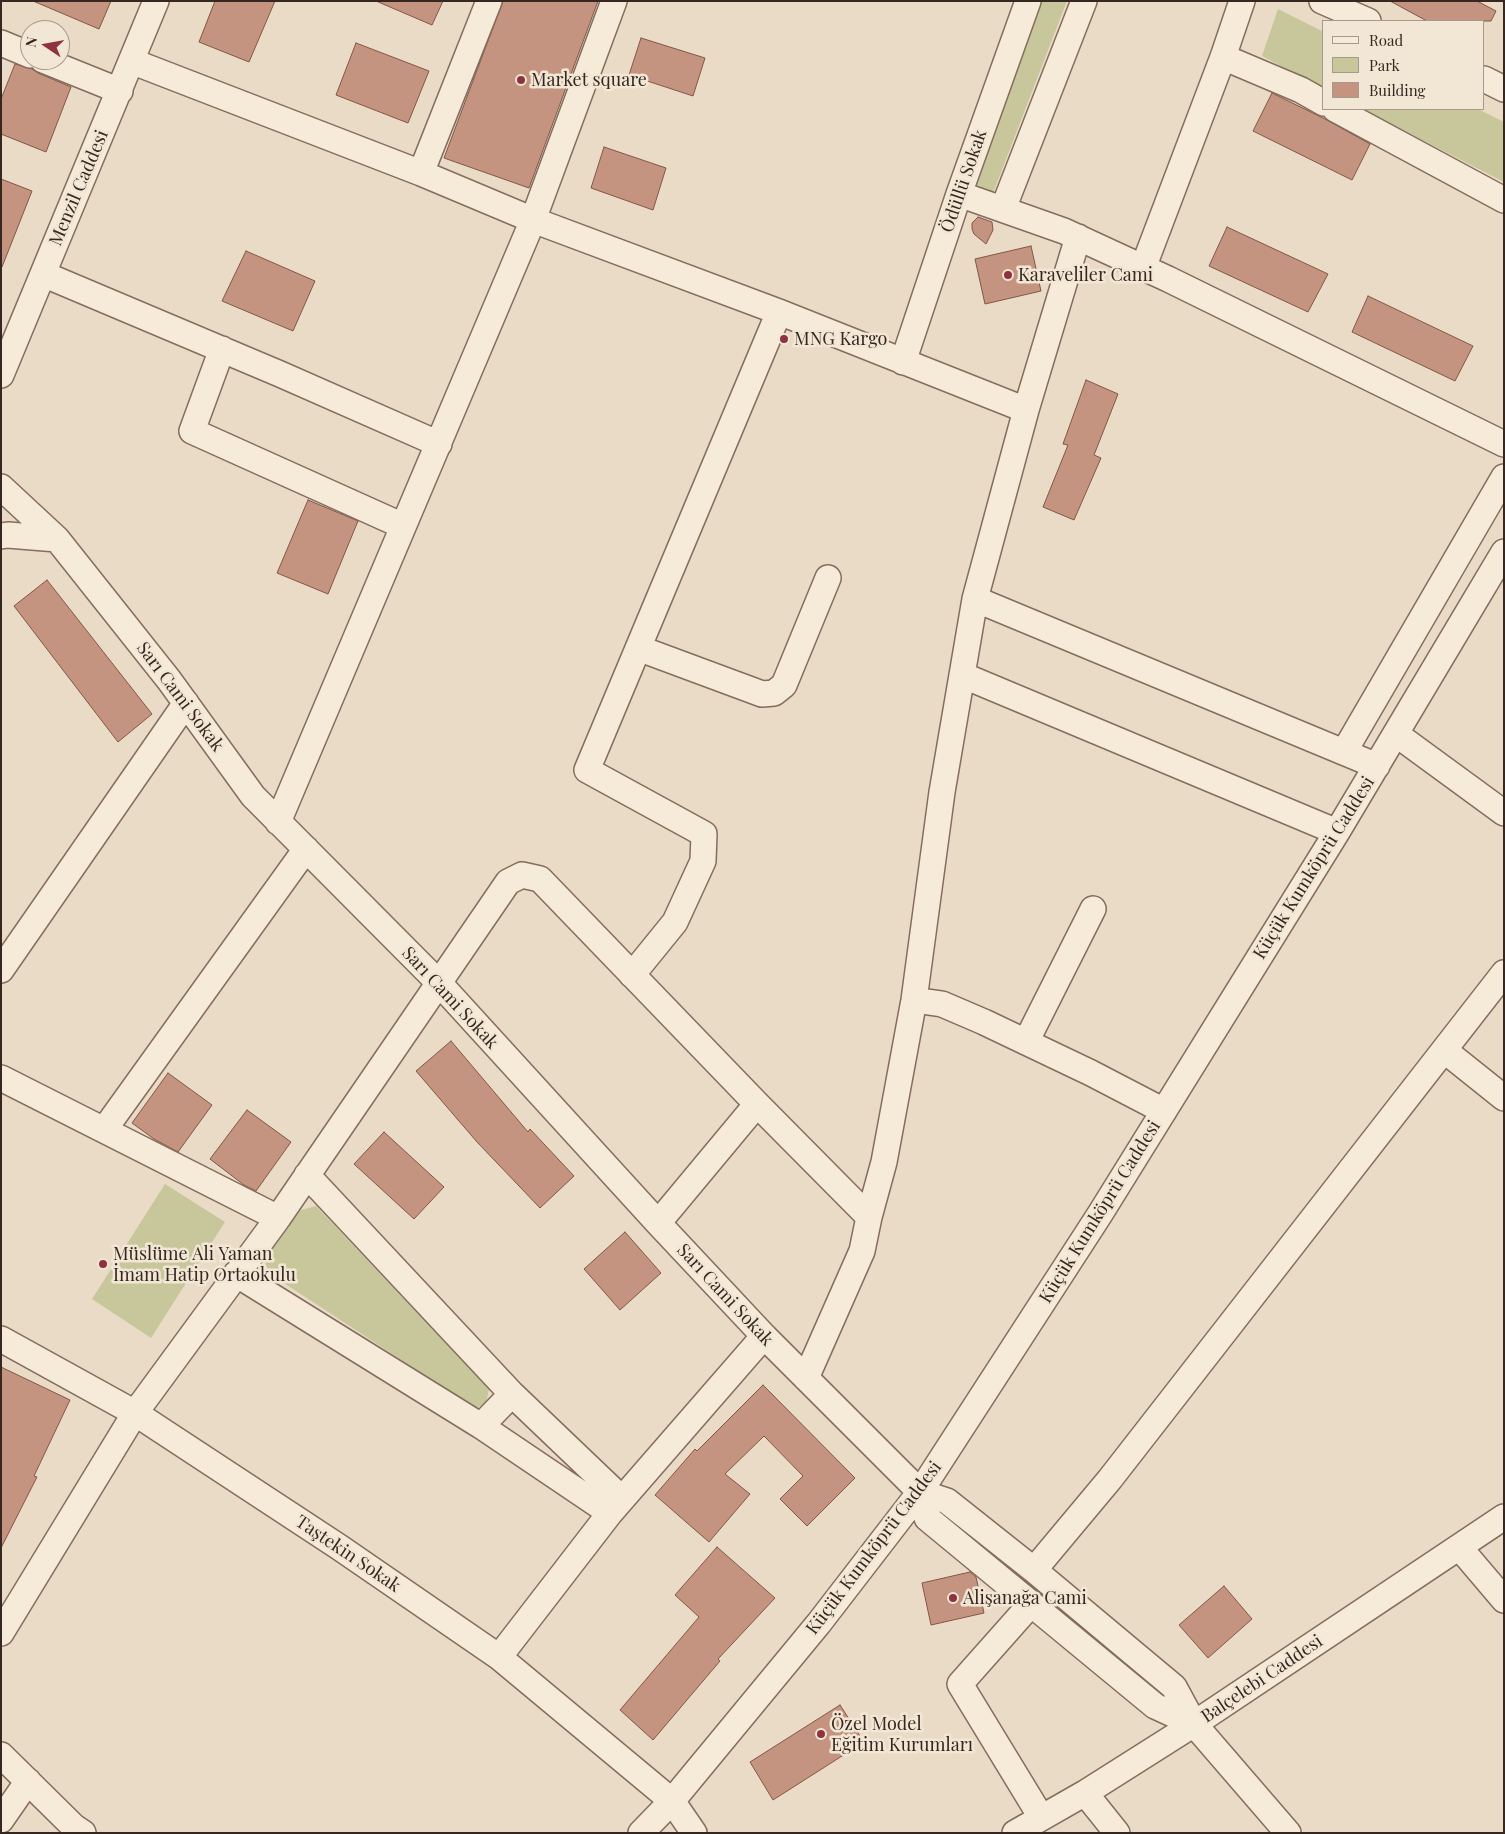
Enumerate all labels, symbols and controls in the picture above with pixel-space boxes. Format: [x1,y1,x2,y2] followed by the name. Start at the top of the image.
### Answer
[20,20,70,70] north arrow
[1322,20,1485,110] legend
[1369,30,1403,50] text: Road
[20,35,41,49] text: N
[1369,55,1400,75] text: Park
[531,69,647,91] place label: Market square
[515,74,527,86] marker: Market square
[1369,80,1425,100] text: Building
[45,127,113,249] street label: Menzil Caddesi
[936,127,992,235] street label: Ödüllü Sokak
[1018,264,1153,286] place label: Karaveliler Cami
[1002,269,1014,281] marker: Karaveliler Cami
[794,328,887,350] place label: MNG Kargo
[778,333,790,345] marker: MNG Kargo
[132,638,228,756] street label: Sarı Cami Sokak
[1249,773,1379,963] street label: Küçük Kumköprü Caddesi
[397,943,503,1053] street label: Sarı Cami Sokak
[1035,1117,1165,1307] street label: Küçük Kumköprü Caddesi
[672,1240,778,1350] street label: Sarı Cami Sokak
[113,1243,296,1286] place label: Müslüme Ali Yaman İmam Hatip Ortaokulu
[97,1258,109,1270] marker: Müslüme Ali Yaman İmam Hatip Ortaokulu
[802,1457,946,1639] street label: Küçük Kumköprü Caddesi
[291,1511,405,1597] street label: Taştekin Sokak
[963,1587,1087,1609] place label: Alişanağa Cami
[947,1592,959,1604] marker: Alişanağa Cami
[1197,1630,1327,1728] street label: Balçelebi Caddesi
[831,1713,973,1756] place label: Özel Model Eğitim Kurumları
[815,1728,827,1740] marker: Özel Model Eğitim Kurumları

